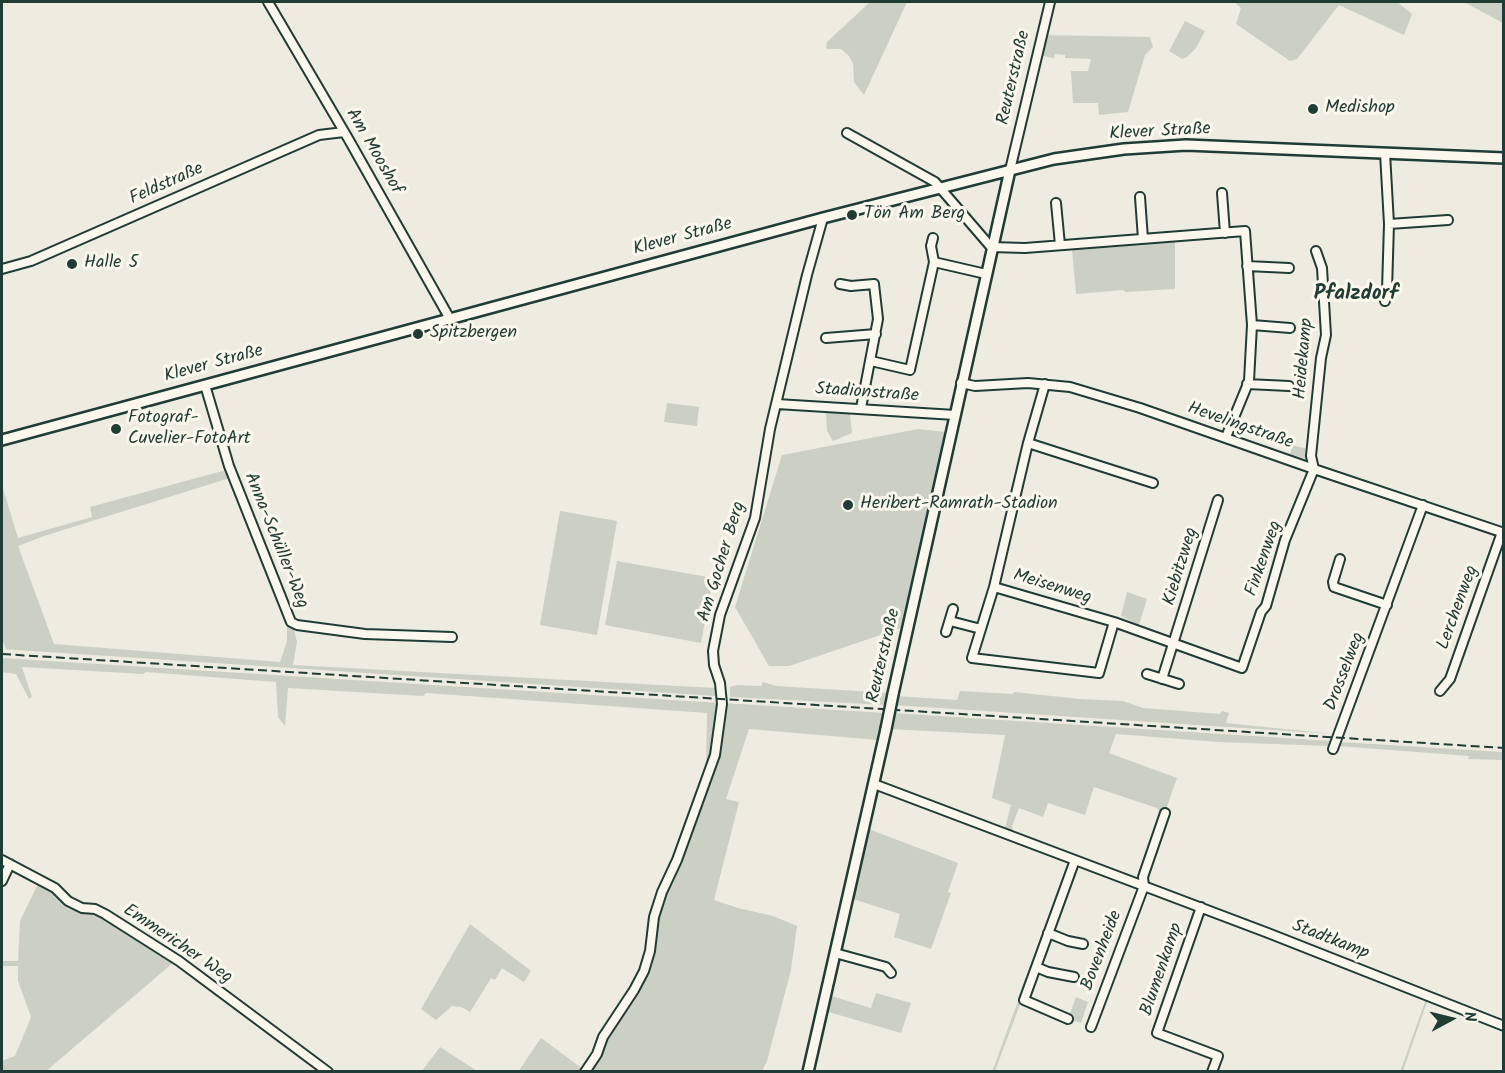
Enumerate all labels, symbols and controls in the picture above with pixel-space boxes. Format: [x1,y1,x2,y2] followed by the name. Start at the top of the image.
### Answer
[994,29,1036,127] street label: Reuterstraße
[1325,98,1395,120] place label: Medishop
[1306,102,1320,116] marker: Medishop
[340,105,406,199] street label: Am Mooshof
[1109,120,1211,146] street label: Klever Straße
[127,159,207,211] street label: Feldstraße
[864,204,965,226] place label: Tön Am Berg
[845,208,859,222] marker: Tön Am Berg
[631,214,735,262] street label: Klever Straße
[84,253,138,275] place label: Halle 5
[65,257,79,271] marker: Halle 5
[1314,282,1398,308] district label: Pfalzdorf
[1291,318,1319,400] street label: Heidekamp
[430,323,517,345] place label: Spitzbergen
[411,327,425,341] marker: Spitzbergen
[162,341,266,389] street label: Klever Straße
[815,380,919,408] street label: Stadionstraße
[1184,399,1296,455] street label: Hevelingstraße
[128,408,251,450] place label: Fotograf- Cuvelier-FotoArt
[109,422,123,436] marker: Fotograf- Cuvelier-FotoArt
[238,470,312,612] street label: Anna-Schüller-Weg
[860,494,1058,516] place label: Heribert-Ramrath-Stadion
[841,498,855,512] marker: Heribert-Ramrath-Stadion
[694,499,752,625] street label: Am Gocher Berg
[1242,519,1288,599] street label: Finkenweg
[1160,525,1204,609] street label: Kiebitzweg
[1434,563,1484,653] street label: Lerchenweg
[1010,566,1094,610] street label: Meisenweg
[864,607,906,705] street label: Reuterstraße
[1321,630,1371,714] street label: Drosselweg
[118,900,236,990] street label: Emmericher Weg
[1078,908,1128,994] street label: Bovenheide
[1288,916,1372,966] street label: Stadtkamp
[1137,921,1189,1019] street label: Blumenkamp
[1421,989,1481,1049] north arrow
[1456,1010,1482,1023] text: N

